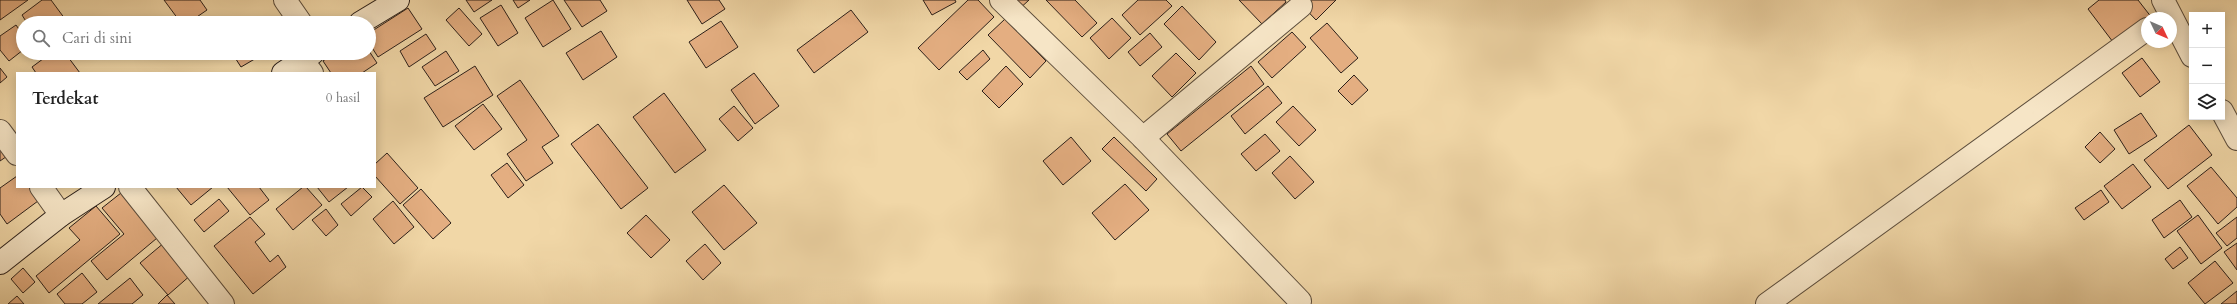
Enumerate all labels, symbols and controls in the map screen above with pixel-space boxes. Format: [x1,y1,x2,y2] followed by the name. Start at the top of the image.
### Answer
[2141,12,2177,48] north arrow
[2189,12,2225,120] map controls
[2189,12,2225,48] button: +
[16,16,376,60] search box
[30,27,52,49] icon: search
[62,28,132,48] text: Cari di sini
[2189,48,2225,84] button: −
[2189,84,2225,120] button: layers
[32,87,98,110] text: Terdekat
[326,89,360,107] text: 0 hasil

